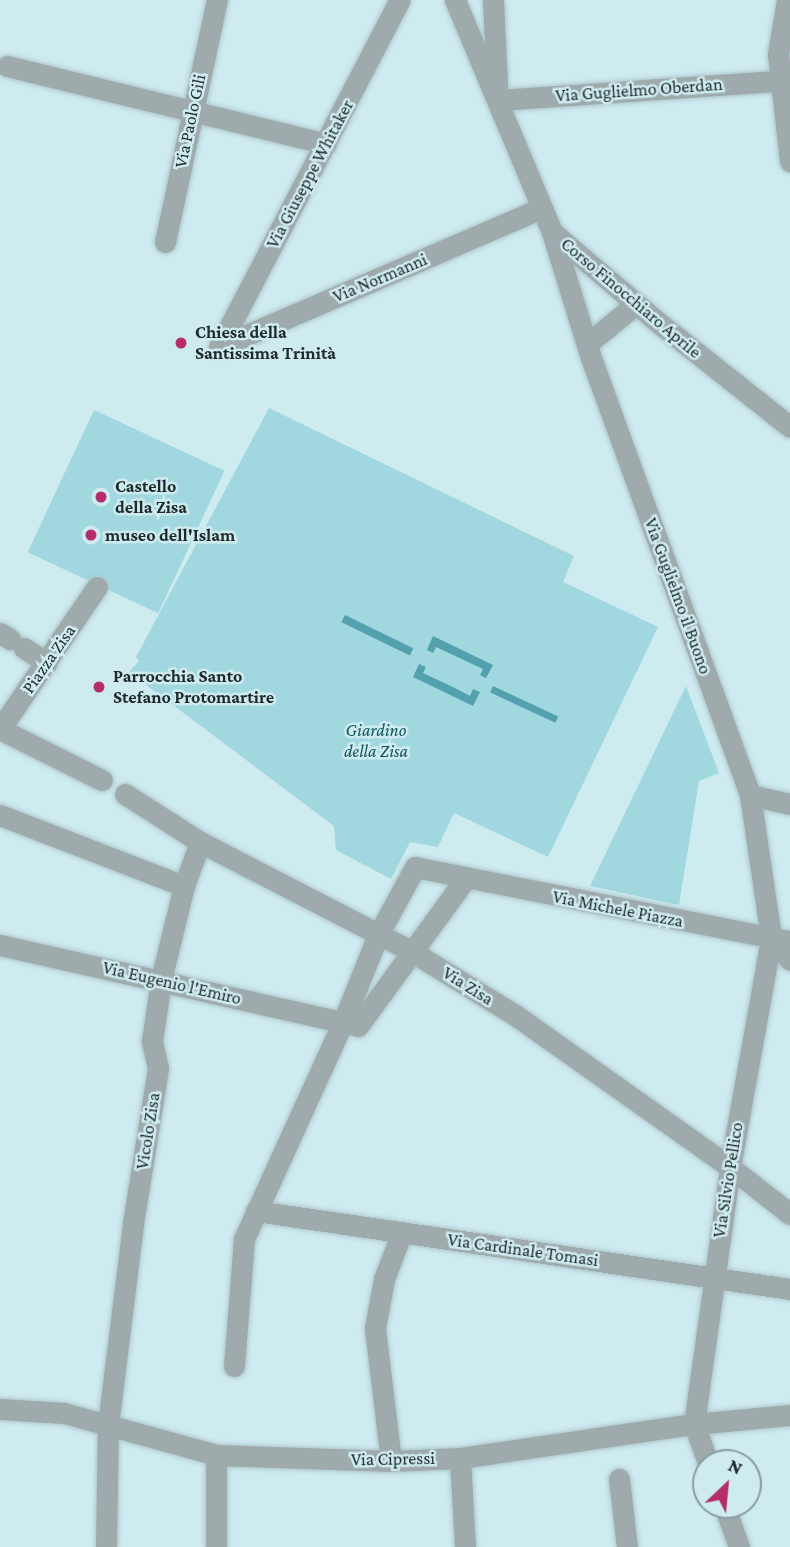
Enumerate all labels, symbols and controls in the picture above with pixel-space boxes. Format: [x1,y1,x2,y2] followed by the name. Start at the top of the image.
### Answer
[170,72,210,170] street label: Via Paolo Gili
[555,73,723,107] street label: Via Guglielmo Oberdan
[262,96,358,252] street label: Via Giuseppe Whitaker
[556,233,706,363] street label: Corso Finocchiaro Aprile
[330,248,430,308] street label: Via Normanni
[195,322,336,364] place label: Chiesa della Santissima Trinità
[173,335,189,351] marker: Chiesa della Santissima Trinità
[115,476,187,518] place label: Castello della Zisa
[93,489,109,505] marker: Castello della Zisa
[640,515,716,677] street label: Via Guglielmo il Buono
[105,524,235,546] place label: museo dell'Islam
[83,527,99,543] marker: museo dell'Islam
[18,621,80,697] street label: Piazza Zisa
[113,666,274,708] place label: Parrocchia Santo Stefano Protomartire
[91,679,107,695] marker: Parrocchia Santo Stefano Protomartire
[344,720,408,762] park label: Giardino della Zisa
[551,886,685,932] street label: Via Michele Piazza
[101,957,243,1009] street label: Via Eugenio l'Emiro
[439,962,497,1010] street label: Via Zisa
[131,1091,165,1171] street label: Vicolo Zisa
[708,1121,748,1239] street label: Via Silvio Pellico
[446,1229,600,1271] street label: Via Cardinale Tomasi
[351,1447,435,1471] street label: Via Cipressi
[692,1449,762,1519] north arrow
[725,1454,746,1479] text: N

